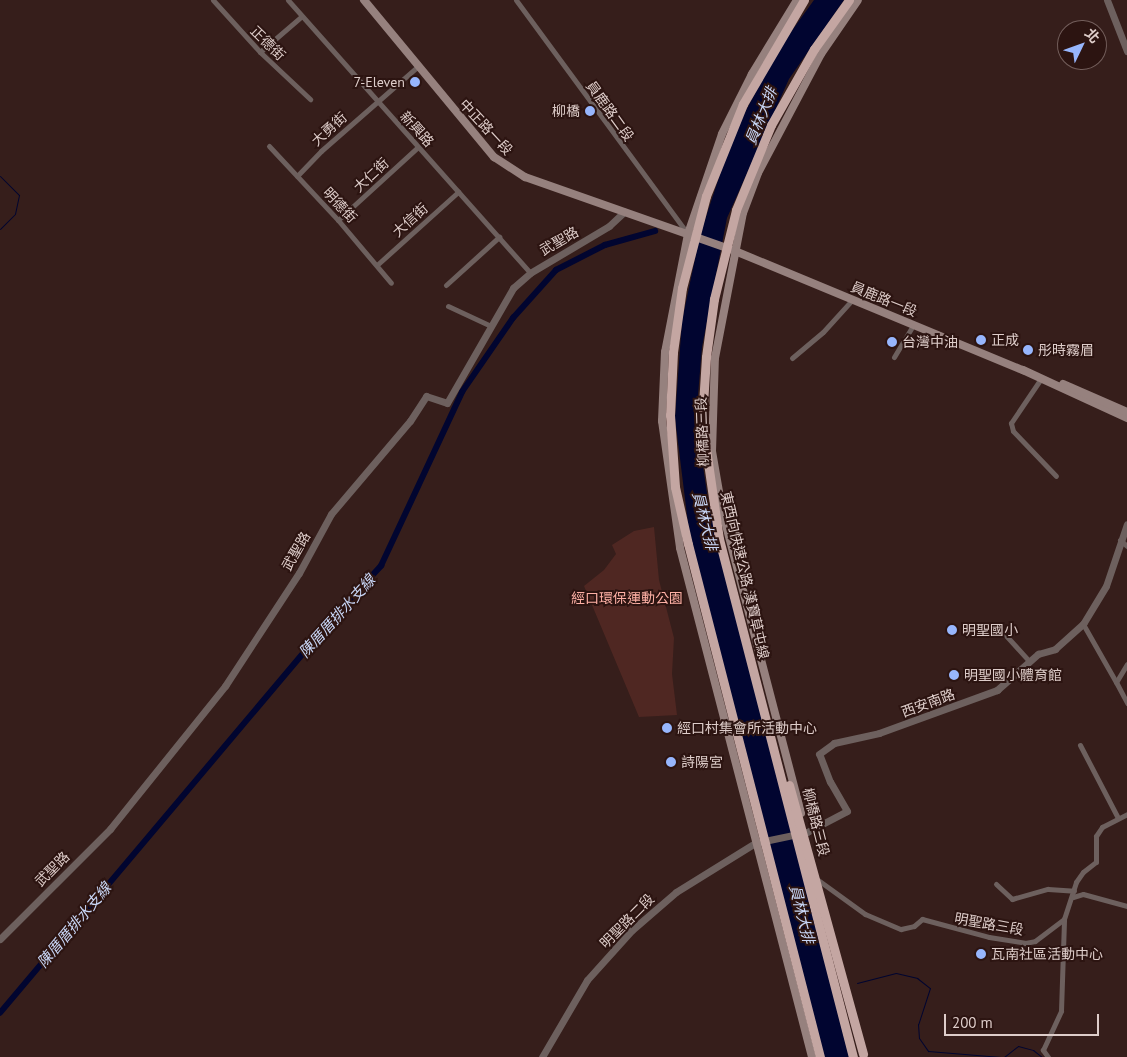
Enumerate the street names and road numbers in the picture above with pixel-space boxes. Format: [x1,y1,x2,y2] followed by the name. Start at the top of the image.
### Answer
[247,22,289,64] street label: 正德街
[583,78,637,144] street label: 員鹿路二段
[456,96,516,158] street label: 中正路一段
[397,108,437,150] street label: 新興路
[308,109,350,149] street label: 大勇街
[350,155,392,195] street label: 大仁街
[320,184,360,226] street label: 明德街
[389,200,431,240] street label: 大信街
[537,223,581,259] street label: 武聖路
[848,278,920,320] street label: 員鹿路一段
[692,397,712,467] street label: 柳橋路三段
[717,489,773,661] street label: 東西向快速公路 漢寶草屯線
[278,529,314,573] street label: 武聖路
[899,686,957,720] street label: 西安南路
[799,786,833,858] street label: 柳橋路三段
[31,848,73,890] street label: 武聖路
[596,890,658,952] street label: 明聖路二段
[953,910,1025,938] street label: 明聖路三段

